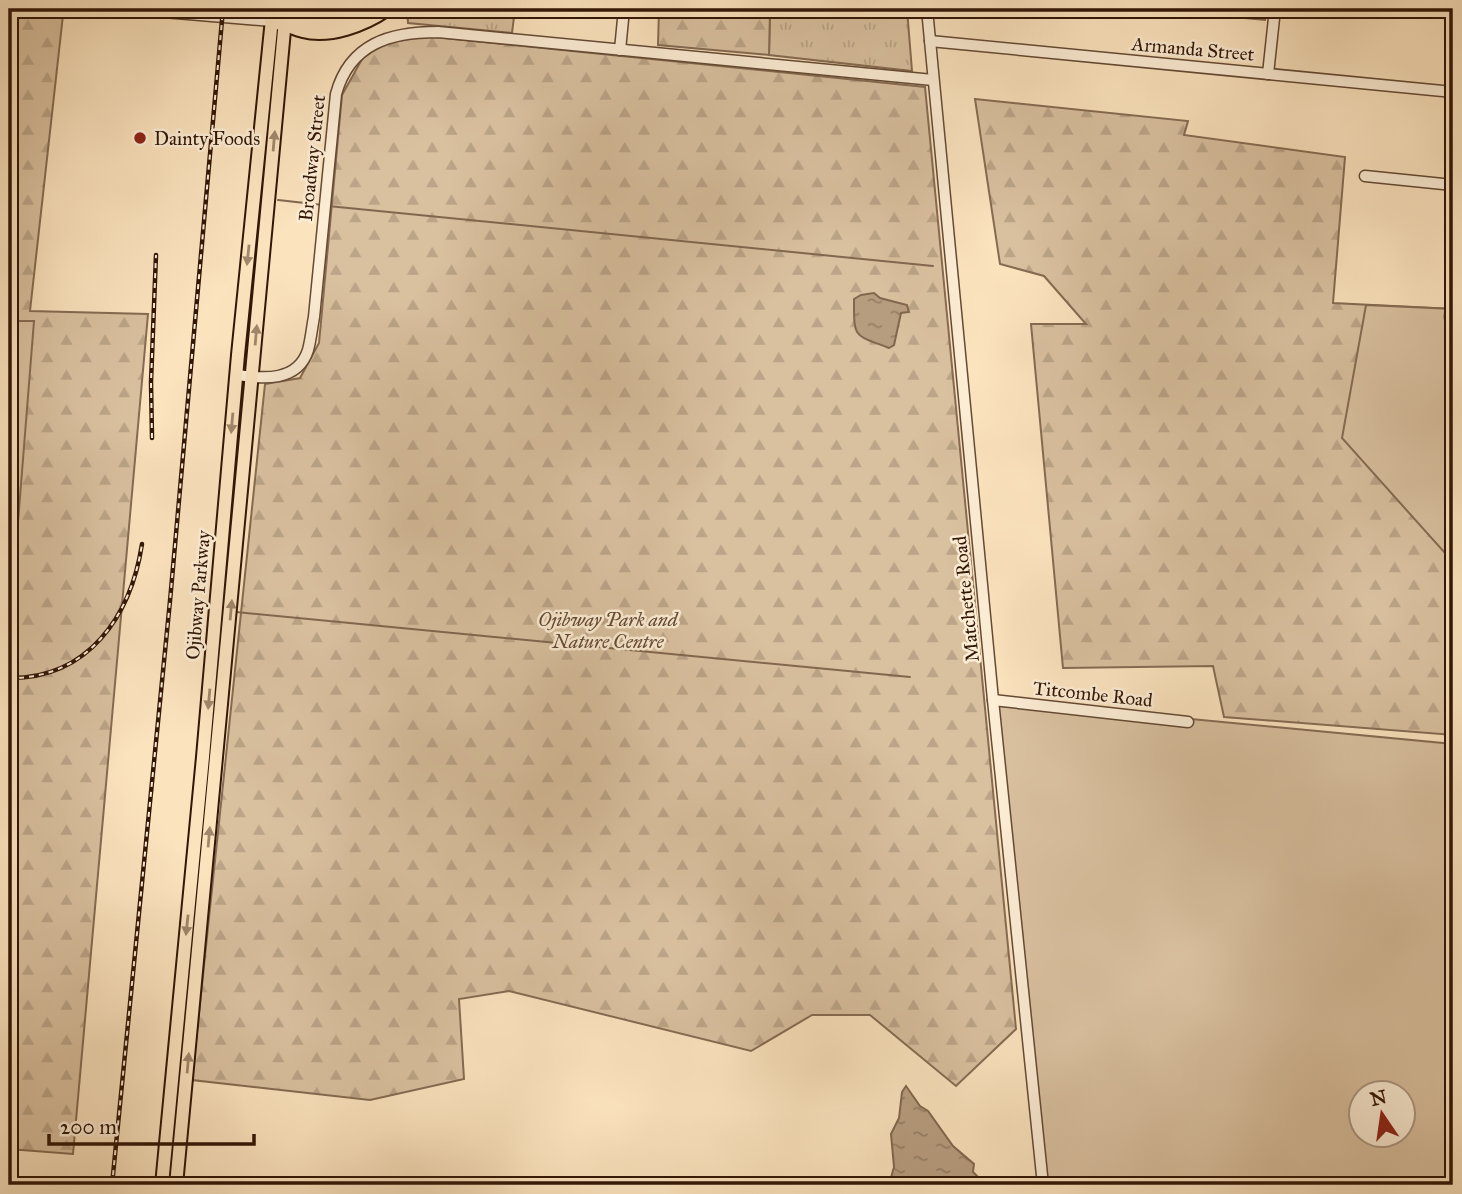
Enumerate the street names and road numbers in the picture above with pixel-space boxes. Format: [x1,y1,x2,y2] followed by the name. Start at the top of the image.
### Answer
[1130,32,1256,66] street label: Armanda Street
[294,93,330,222] street label: Broadway Street
[181,528,215,661] street label: Ojibway Parkway
[948,534,984,663] street label: Matchette Road
[1032,676,1154,712] street label: Titcombe Road

